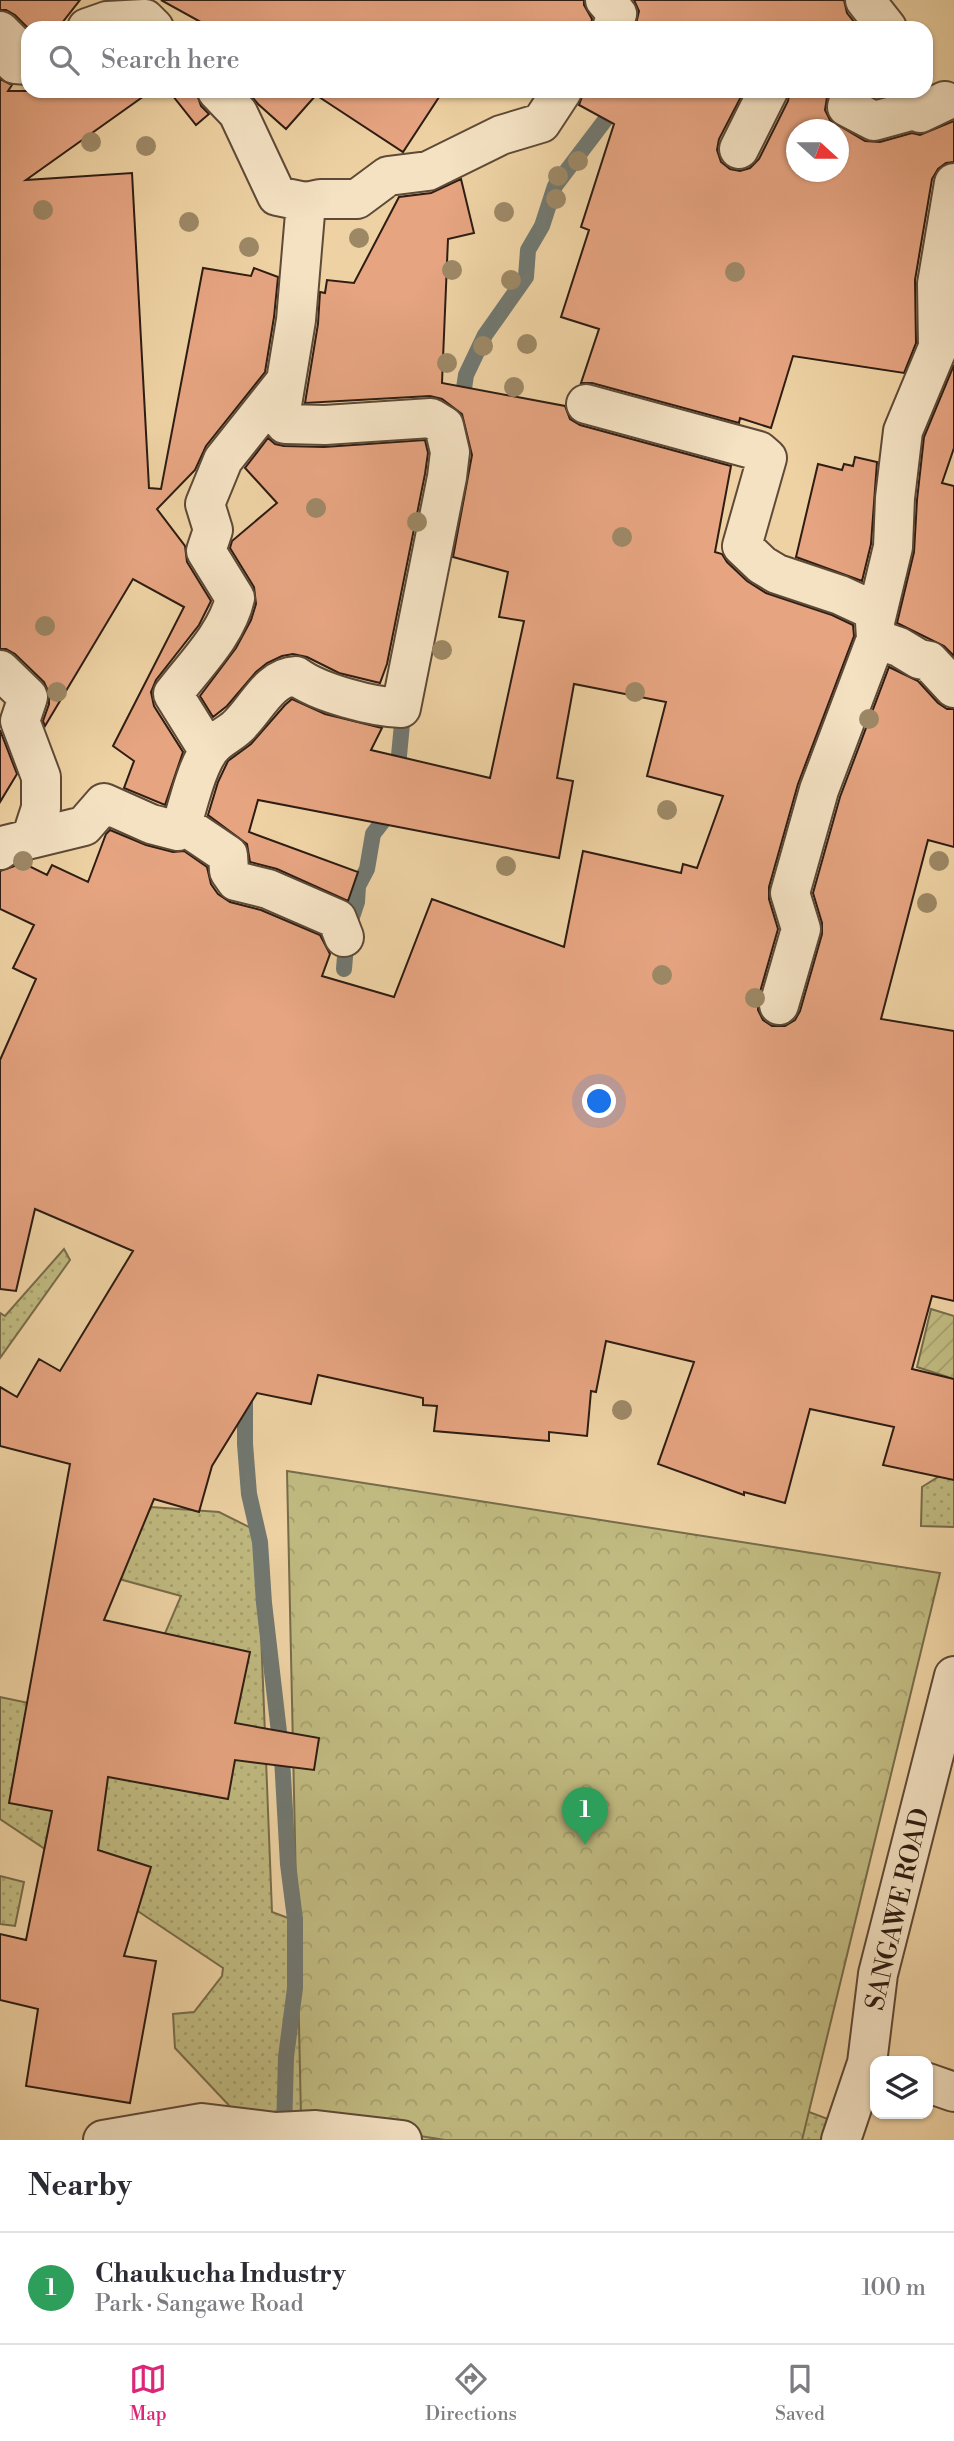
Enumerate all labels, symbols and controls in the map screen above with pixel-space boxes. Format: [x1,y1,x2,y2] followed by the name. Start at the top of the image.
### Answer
[21,21,933,98] search box
[45,41,83,79] icon: search
[101,44,240,76] text: Search here
[786,119,849,182] north arrow
[582,1084,616,1118] your location
[562,1787,608,1845] pin: 1
[859,1805,937,2013] street label: SANGAWE ROAD
[870,2056,933,2119] map controls
[870,2056,933,2119] button: layers
[28,2167,132,2205] text: Nearby
[95,2258,346,2290] text: Chaukucha Industry
[45,2274,57,2302] text: 1
[861,2274,926,2302] text: 100 m
[95,2290,304,2318] text: Park · Sangawe Road
[129,2360,167,2426] tab: Map
[425,2360,517,2426] tab: Directions
[775,2360,825,2426] tab: Saved

